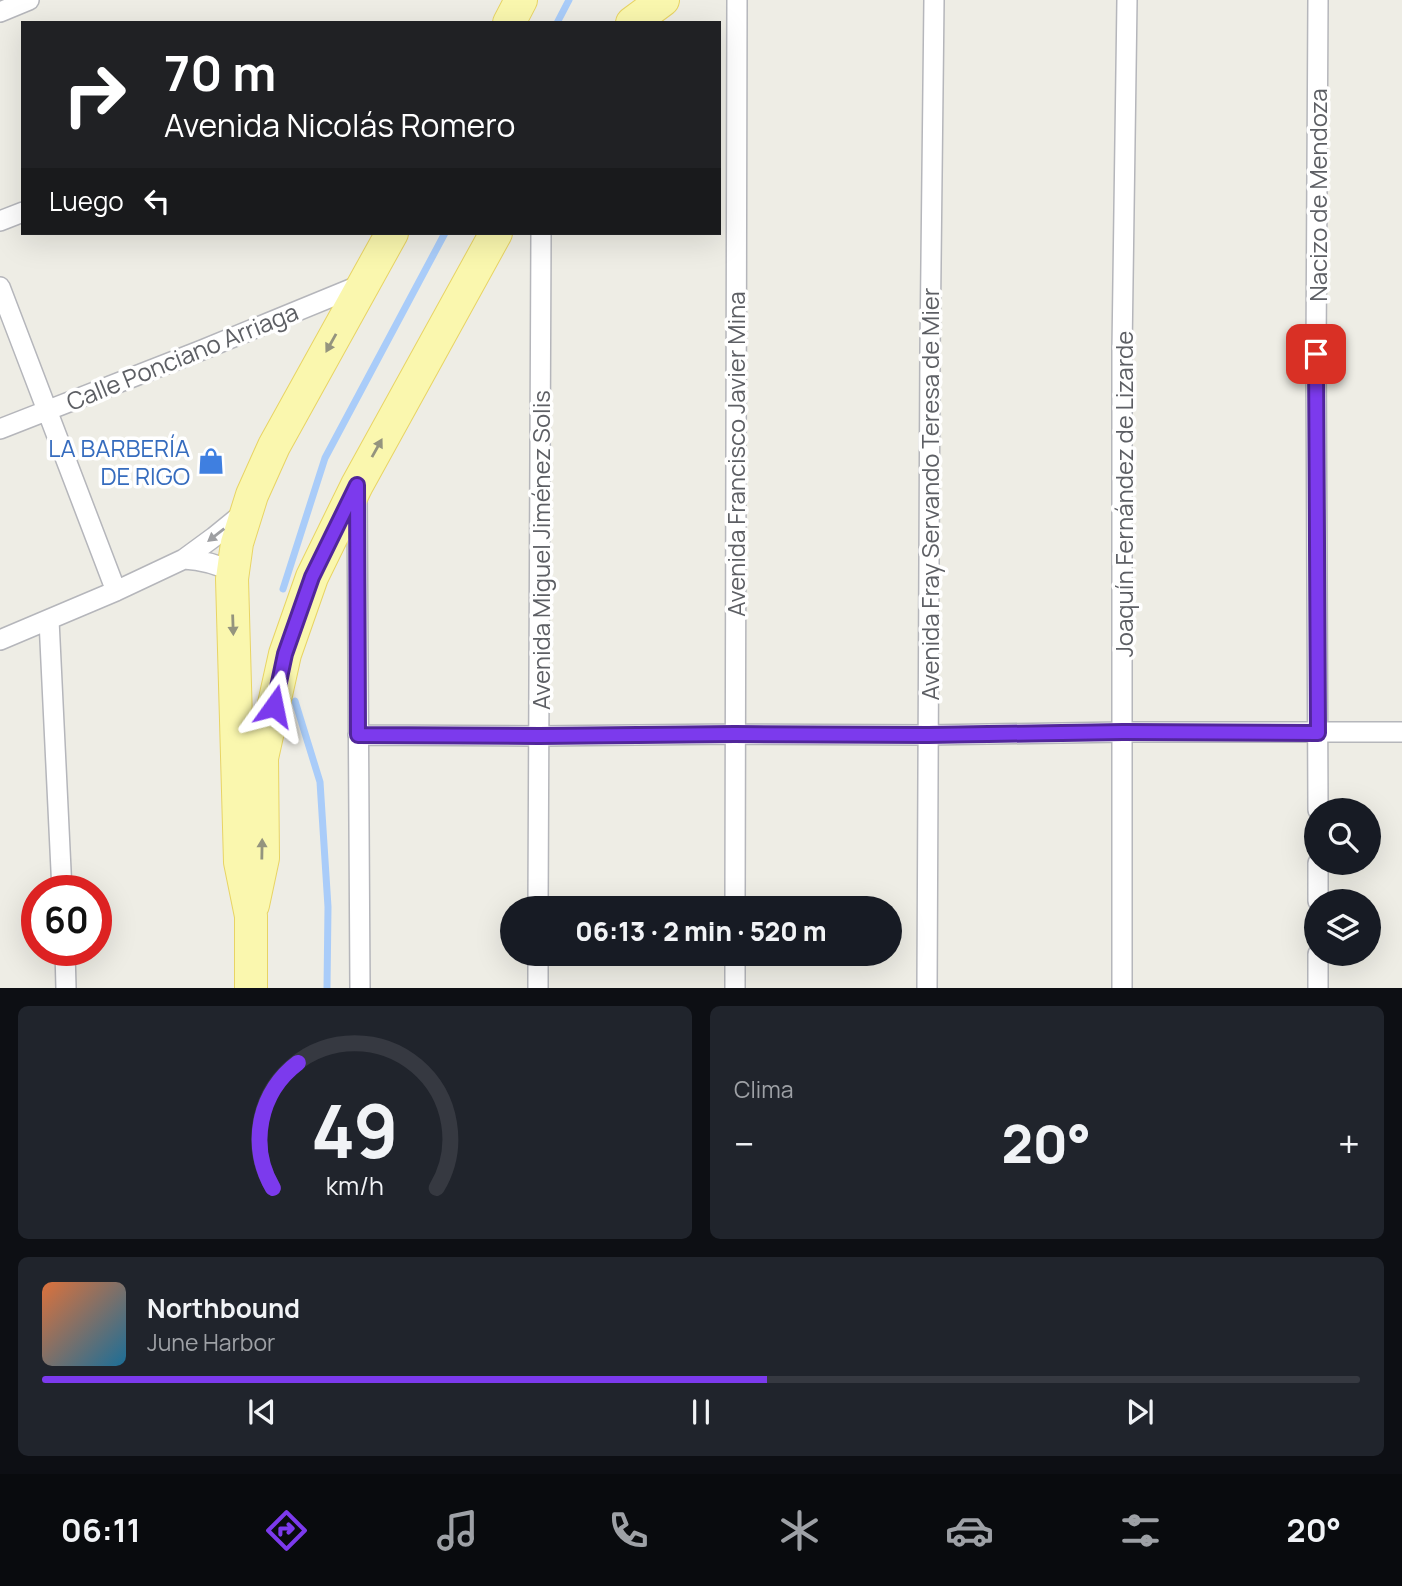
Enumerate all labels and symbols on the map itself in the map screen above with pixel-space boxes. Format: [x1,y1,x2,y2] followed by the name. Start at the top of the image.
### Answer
[1301,88,1334,302] street label: Nacizo de Mendoza
[913,287,946,700] street label: Avenida Fray Servando Teresa de Mier
[719,291,752,617] street label: Avenida Francisco Javier Mina
[61,294,303,418] street label: Calle Ponciano Arriaga
[1286,324,1346,384] pin
[1107,331,1140,657] street label: Joaquín Fernández de Lizarde
[325,333,337,353] one-way arrow
[524,390,557,710] street label: Avenida Miguel Jiménez Solis
[48,431,190,492] place label: LA BARBERÍA DE RIGO
[371,439,383,458] one-way arrow
[196,446,226,476] shop icon: LA BARBERÍA DE RIGO
[208,527,226,542] one-way arrow
[227,614,238,636] one-way arrow
[237,669,311,743] position arrow
[257,838,268,860] one-way arrow
[21,875,112,966] speed limit sign: 60

